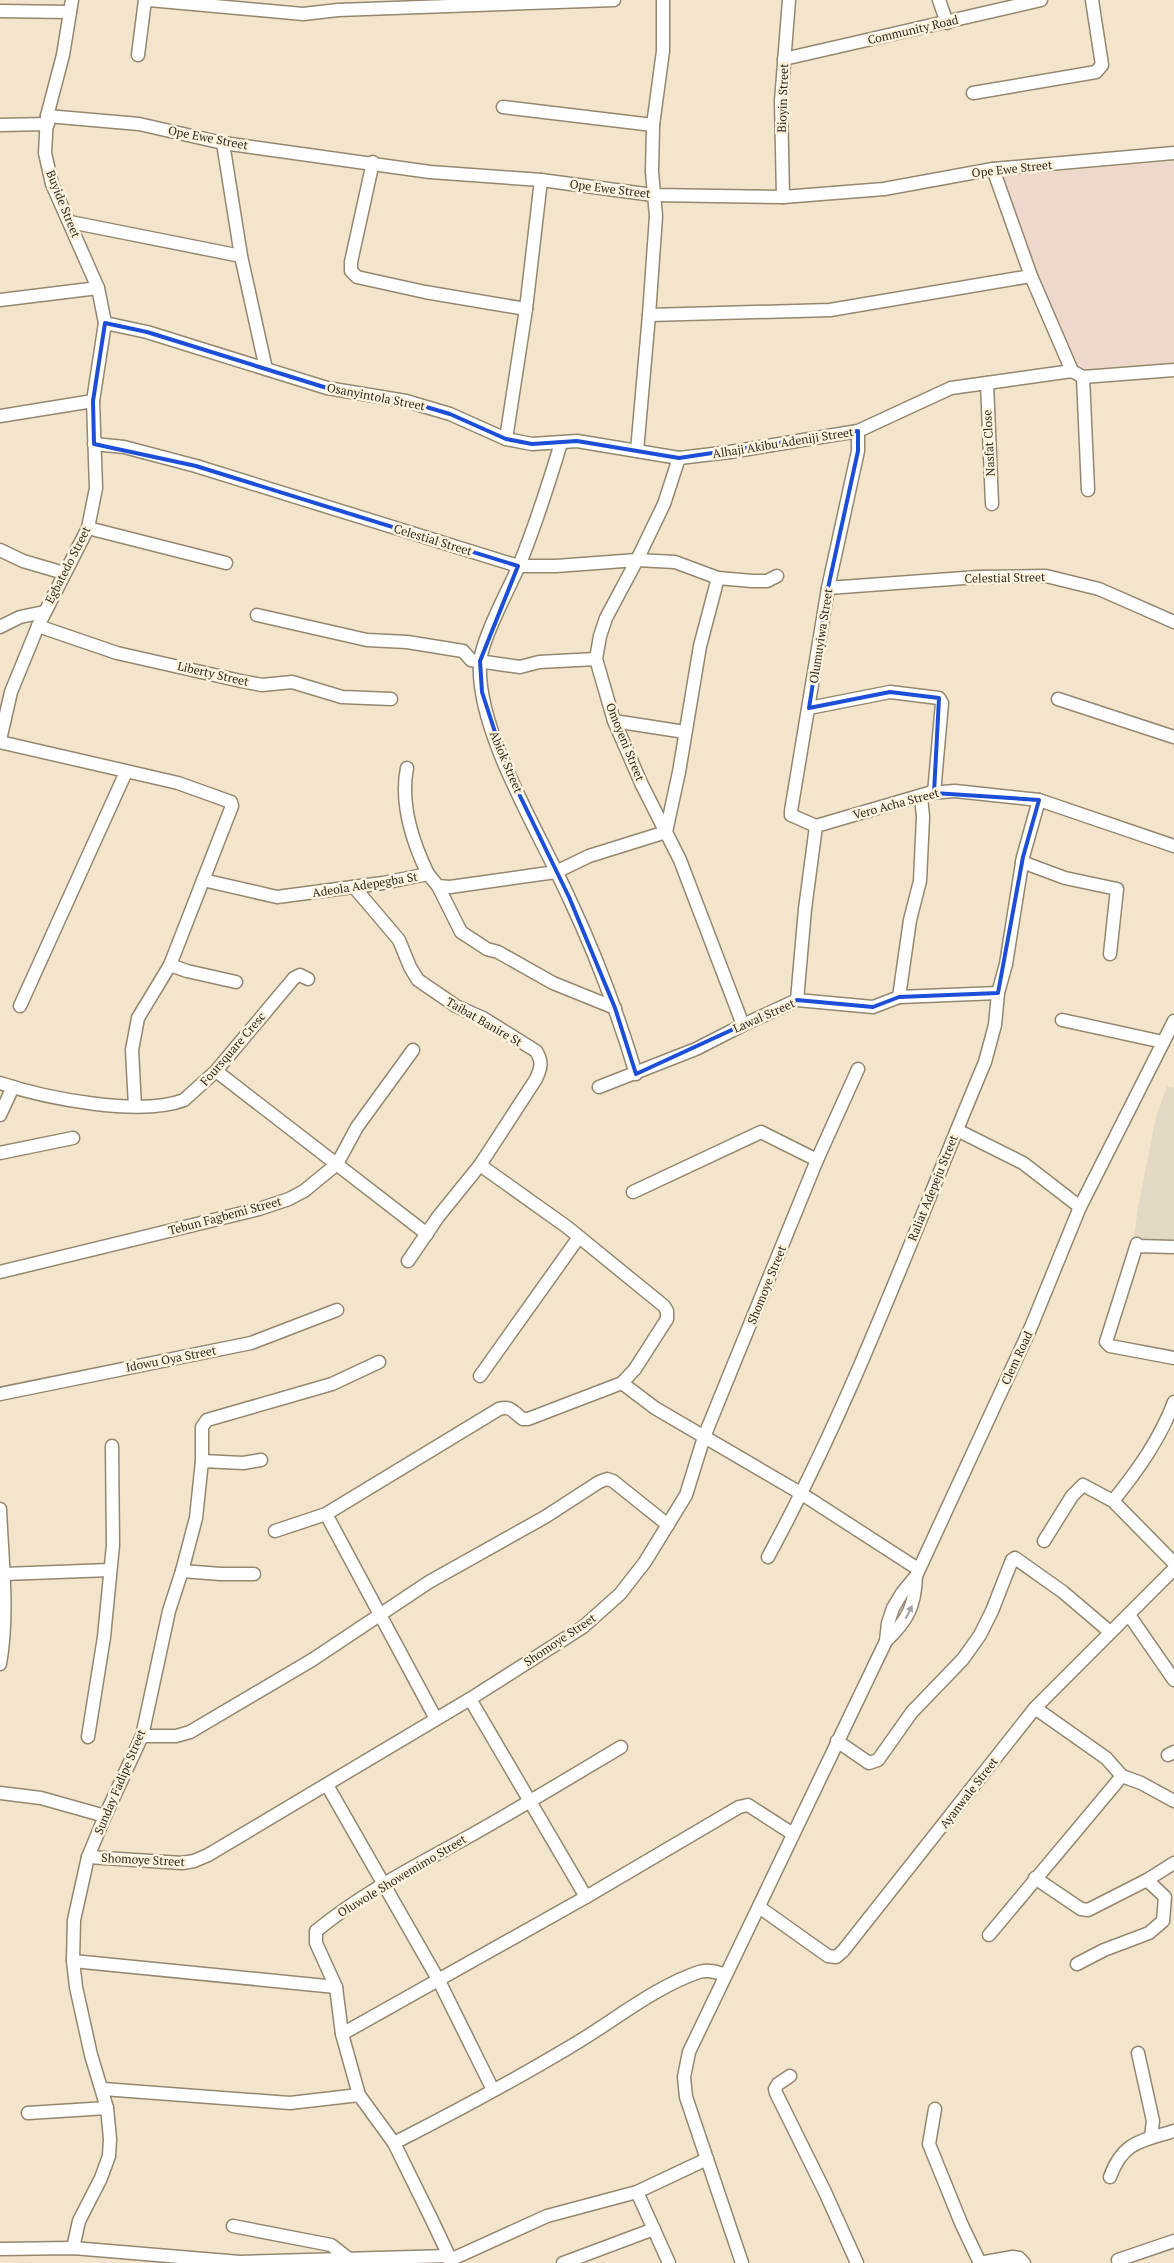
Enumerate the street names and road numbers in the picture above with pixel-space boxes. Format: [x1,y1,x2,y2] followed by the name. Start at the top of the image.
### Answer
[866,12,960,47] street label: Community Road
[774,63,791,133] street label: Bioyin Street
[167,122,250,153] street label: Ope Ewe Street
[971,157,1054,180] street label: Ope Ewe Street
[43,168,84,240] street label: Buyide Street
[569,176,652,201] street label: Ope Ewe Street
[326,380,427,413] street label: Osanyintola Street
[979,409,998,477] street label: Nasfat Close
[711,424,855,461] street label: Alhaji Akibu Adeniji Street
[392,521,475,559] street label: Celestial Street
[42,523,94,606] street label: Egbatedo Street
[964,569,1046,586] street label: Celestial Street
[806,587,836,685] street label: Olumuyiwa Street
[176,658,251,689] street label: Liberty Street
[603,700,648,784] street label: Omoyeni Street
[487,728,526,796] street label: Abiok Street
[851,785,941,822] street label: Vero Acha Street
[311,869,419,900] street label: Adeola Adepegba St
[444,994,525,1050] street label: Taibat Banire St
[731,995,797,1036] street label: Lawal Street
[197,1009,269,1088] street label: Foursquare Cresc
[904,1132,961,1243] street label: Raliat Adepeju Street
[167,1193,284,1238] street label: Tebun Fagbemi Street
[744,1243,789,1326] street label: Shomoye Street
[998,1328,1036,1387] street label: Clem Road
[124,1342,218,1375] street label: Idowu Oya Street
[521,1610,599,1669] street label: Shomoye Street
[91,1726,149,1837] street label: Sunday Fadipe Street
[936,1754,1001,1831] street label: Ayanwale Street
[335,1831,469,1920] street label: Oluwole Showemimo Street
[101,1850,186,1869] street label: Shomoye Street

